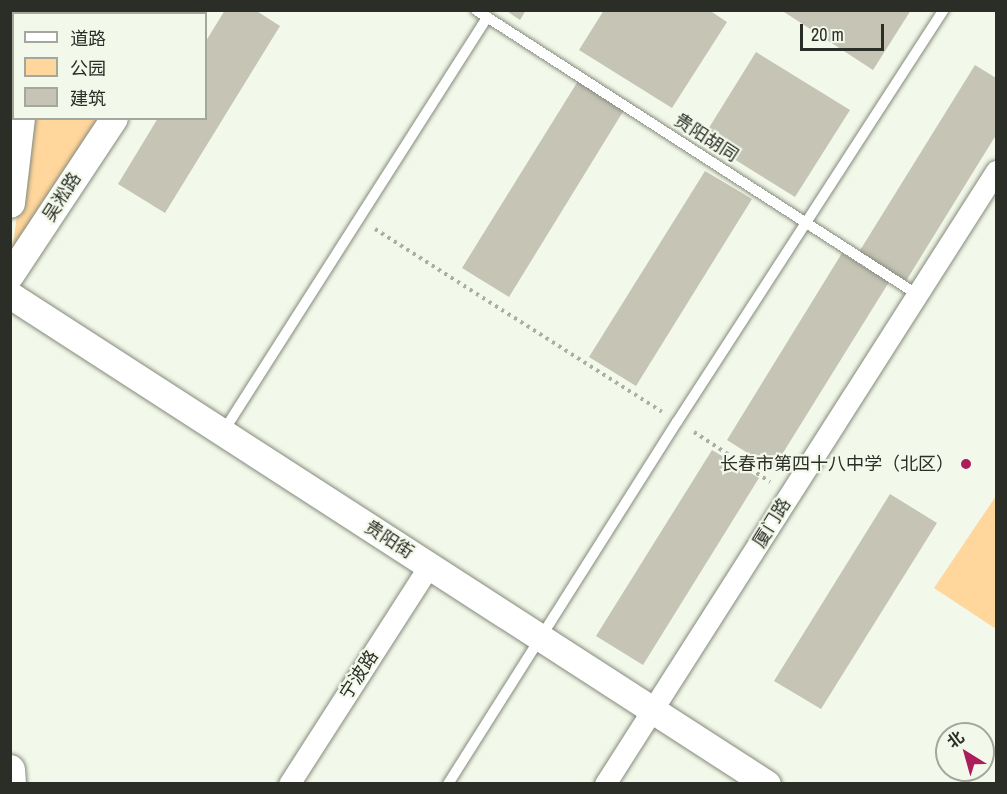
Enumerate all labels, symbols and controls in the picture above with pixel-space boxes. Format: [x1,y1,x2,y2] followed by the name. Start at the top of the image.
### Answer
[12,12,207,120] legend
[803,12,887,50] scale bar
[811,22,844,47] text: 20 m
[70,26,106,51] text: 道路
[70,56,106,81] text: 公园
[70,86,106,111] text: 建筑
[670,109,742,167] street label: 贵阳胡同
[38,168,86,226] street label: 吴淞路
[720,453,954,475] place label: 长春市第四十八中学（北区）
[959,457,973,471] marker: 长春市第四十八中学（北区）
[749,494,795,552] street label: 厦门路
[360,516,418,564] street label: 贵阳街
[335,646,383,704] street label: 宁波路
[935,722,995,782] north arrow
[942,726,968,753] text: 北

